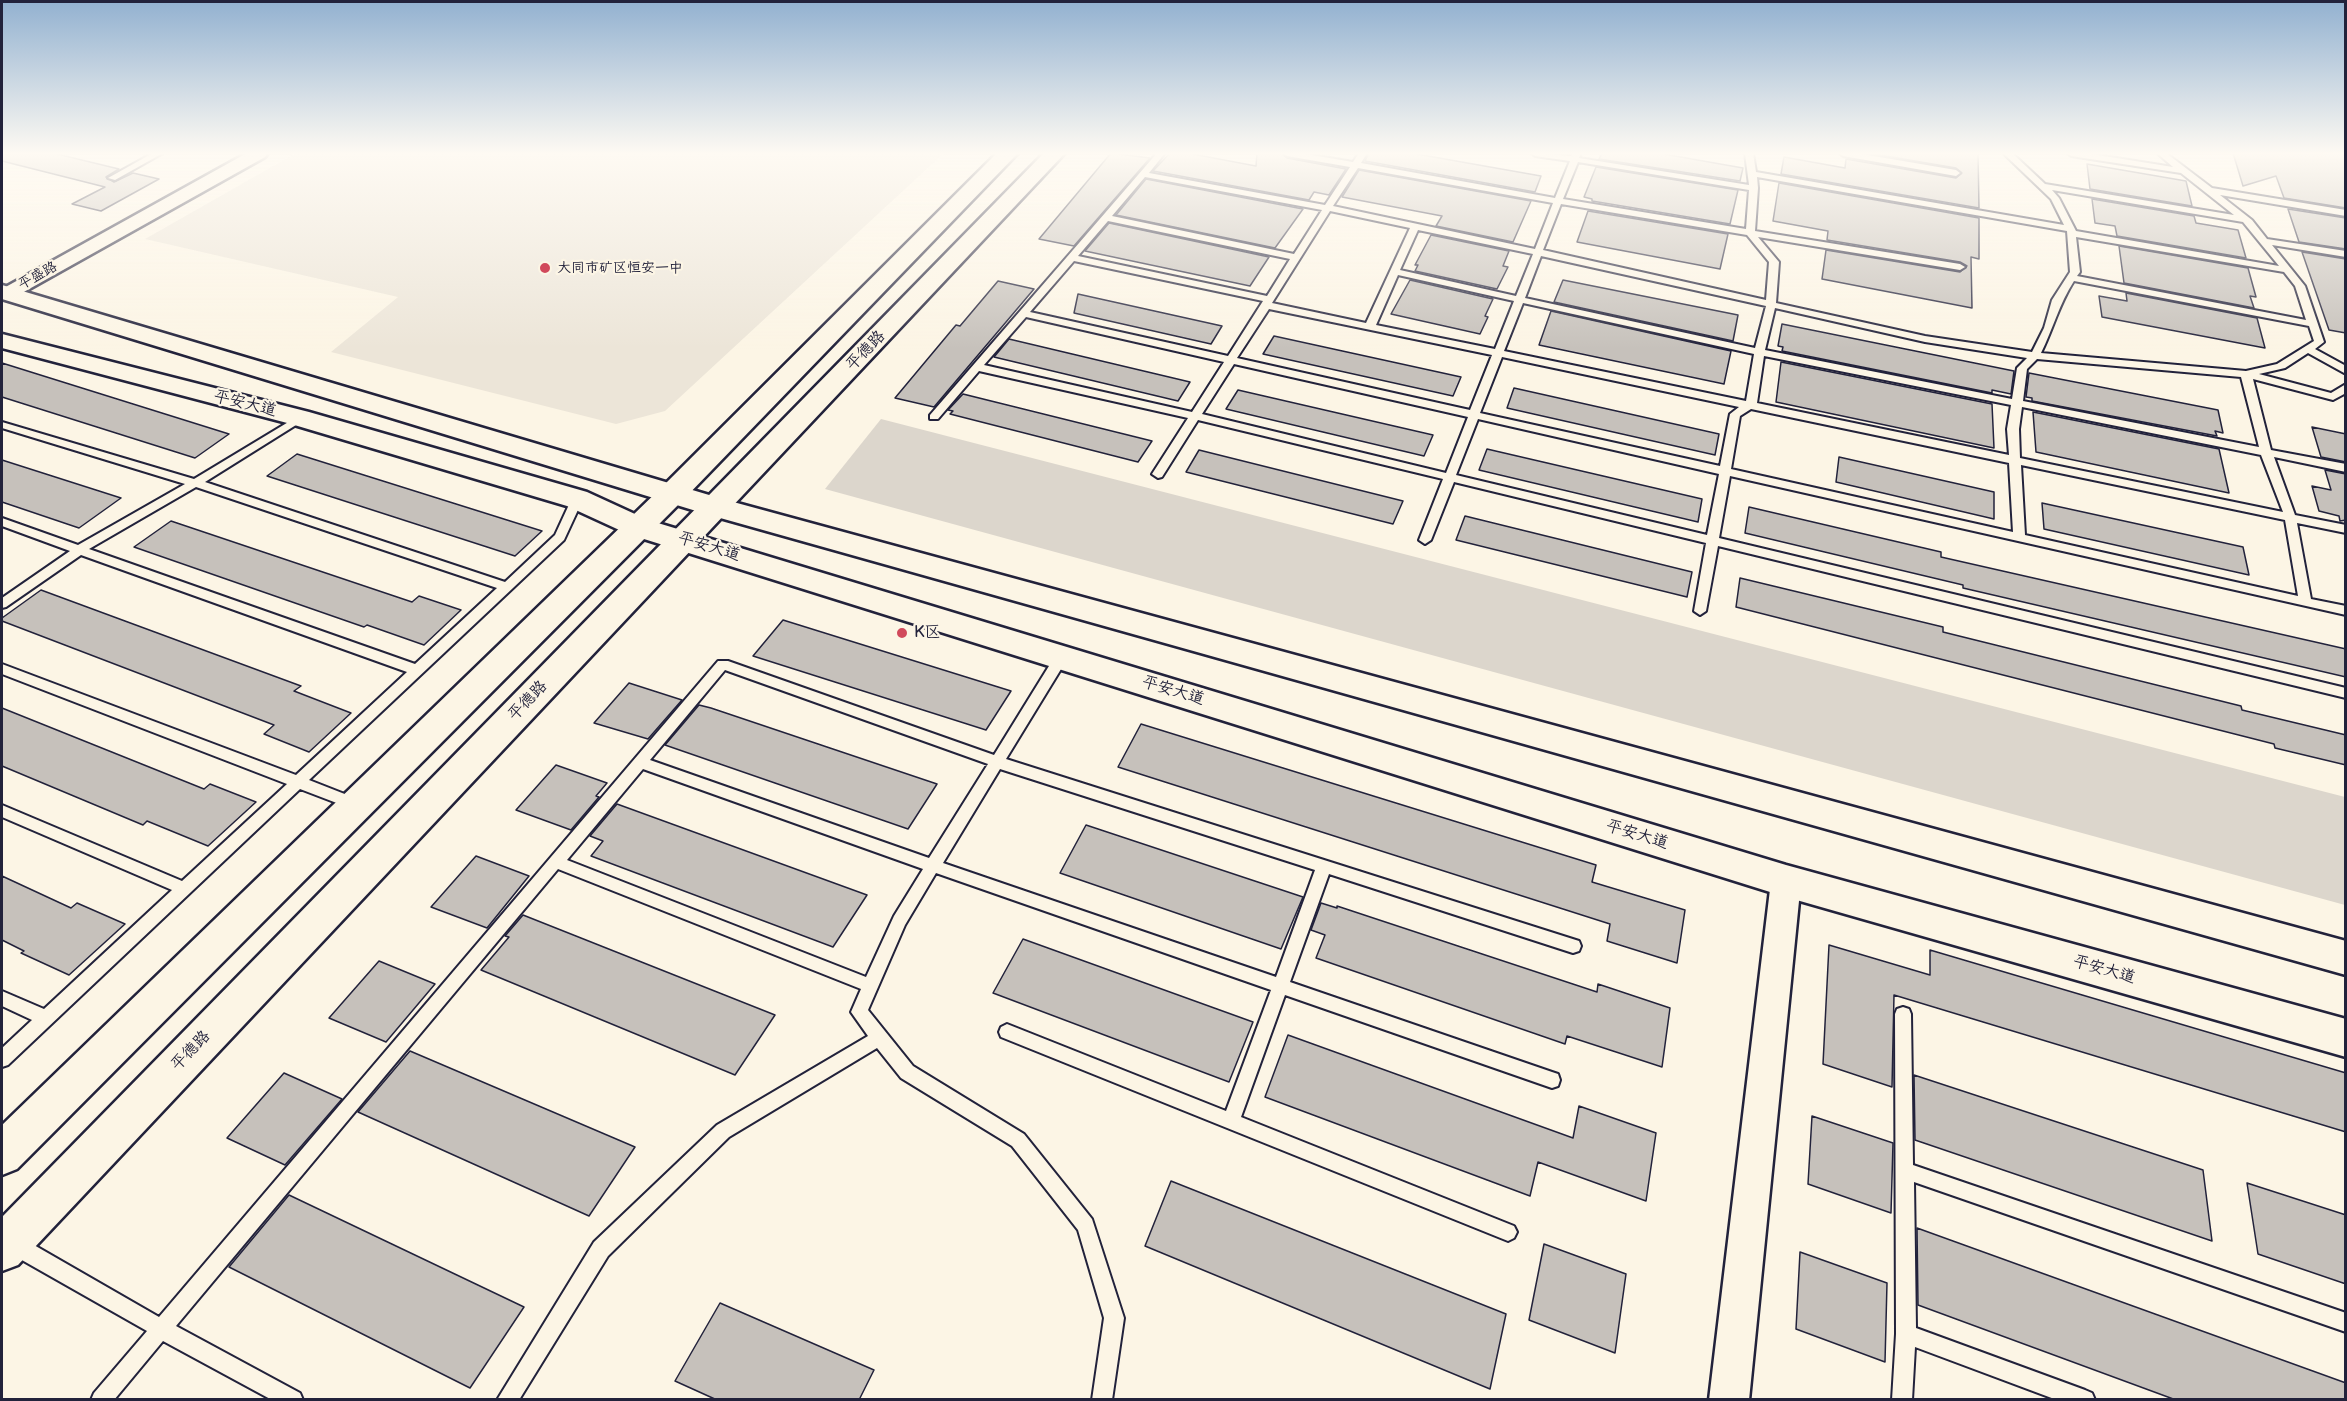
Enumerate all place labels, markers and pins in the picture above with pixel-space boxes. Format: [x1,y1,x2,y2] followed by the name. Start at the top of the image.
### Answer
[557,260,683,276] place label: 大同市矿区恒安一中
[538,261,552,275] marker: 大同市矿区恒安一中
[914,623,940,643] place label: K区
[895,626,909,640] marker: K区

